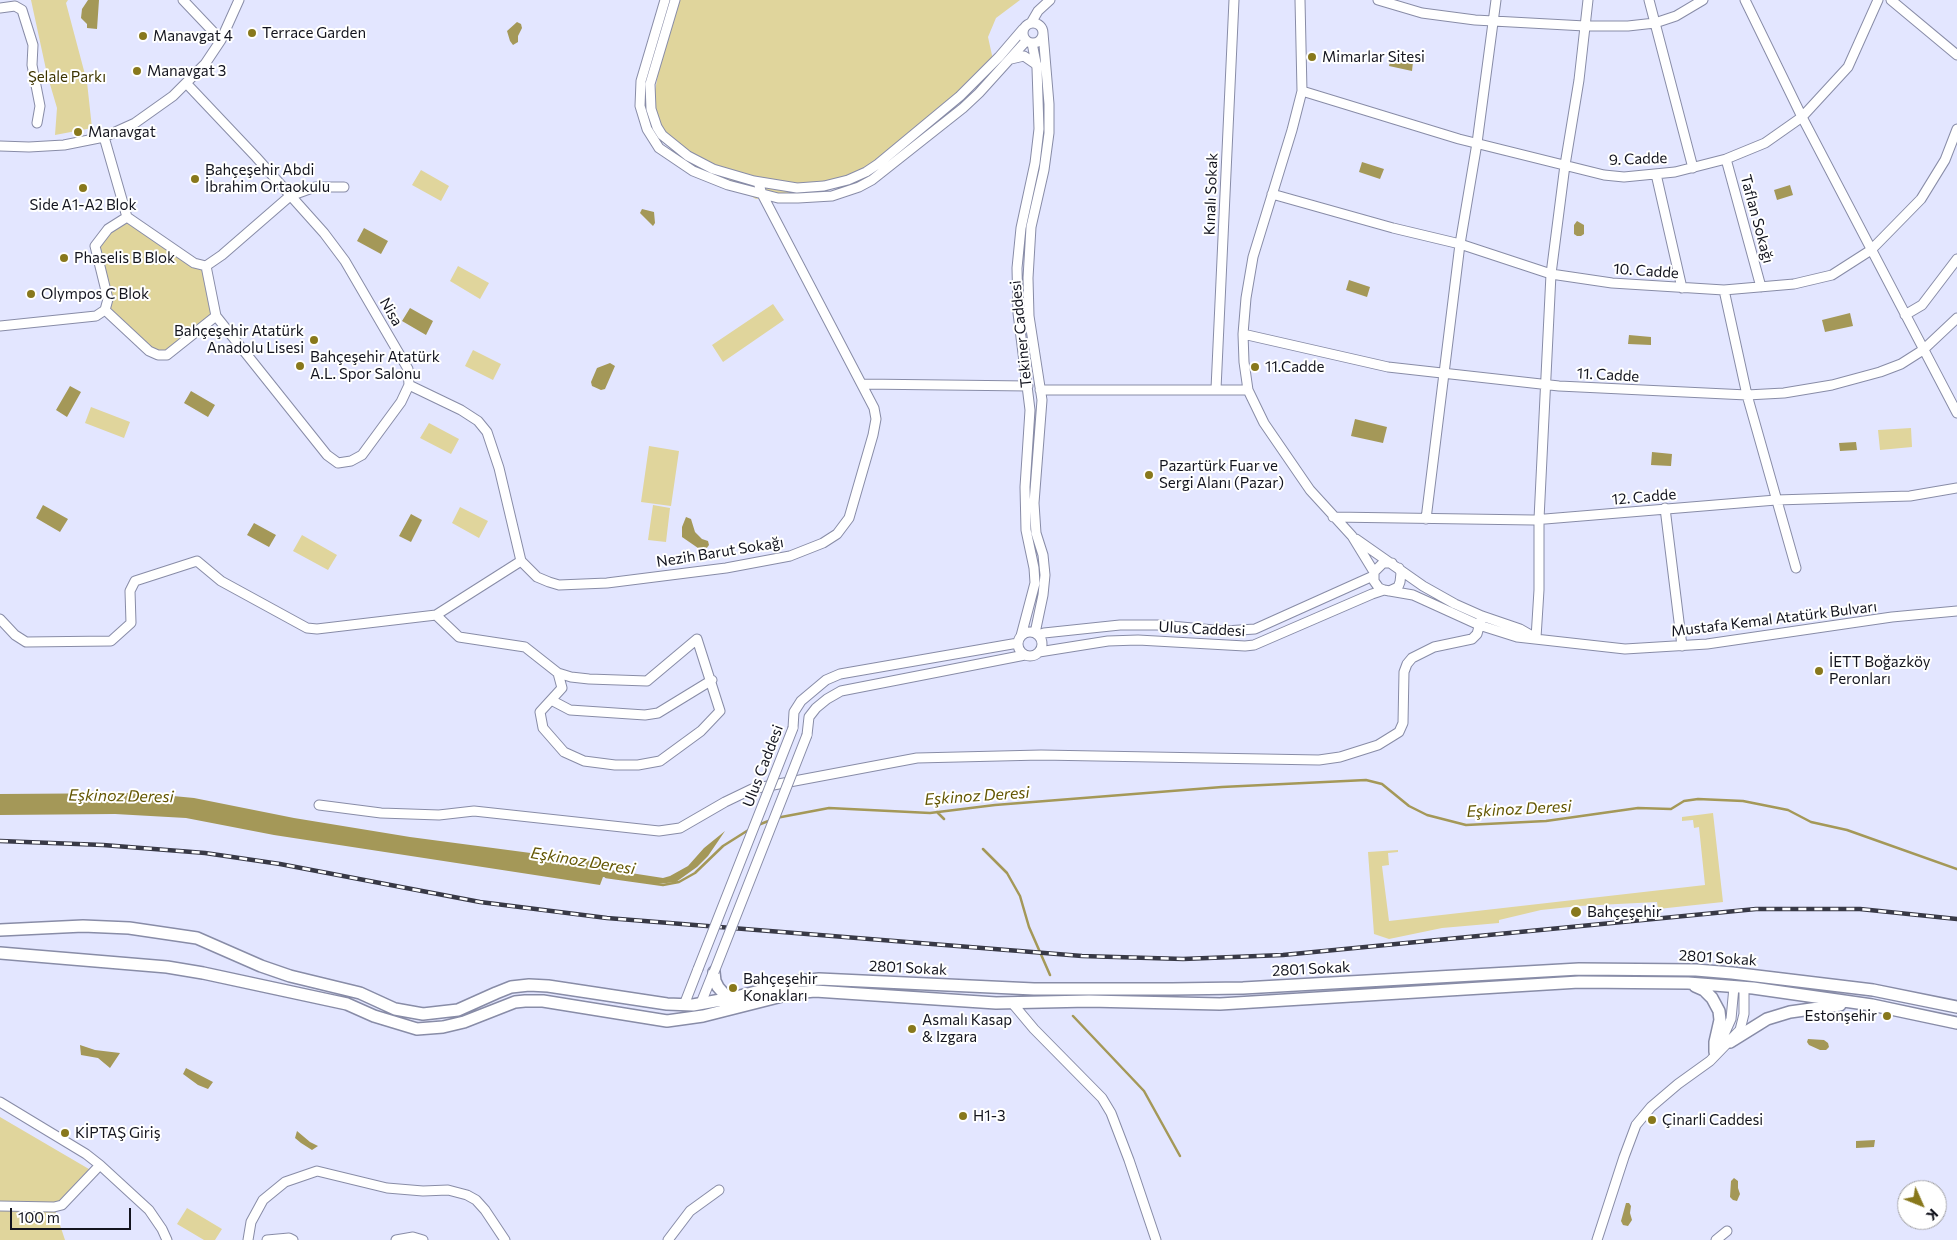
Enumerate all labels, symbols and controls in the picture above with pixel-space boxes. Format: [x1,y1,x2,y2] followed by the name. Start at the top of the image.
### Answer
[262,24,366,42] place label: Terrace Garden
[153,27,233,45] place label: Manavgat 4
[246,27,258,39] marker: Terrace Garden
[137,30,149,42] marker: Manavgat 4
[1322,48,1425,66] place label: Mimarlar Sitesi
[1306,51,1318,63] marker: Mimarlar Sitesi
[147,62,226,80] place label: Manavgat 3
[131,65,143,77] marker: Manavgat 3
[28,68,106,86] park label: Şelale Parkı
[88,123,156,141] place label: Manavgat
[72,126,84,138] marker: Manavgat
[1608,149,1668,169] street label: 9. Cadde
[1201,152,1221,236] street label: Kınalı Sokak
[205,161,330,196] place label: Bahçeşehir Abdi İbrahim Ortaokulu
[189,173,201,185] marker: Bahçeşehir Abdi İbrahim Ortaokulu
[1737,173,1777,265] street label: Taflan Sokağı
[77,182,89,194] marker: Side A1-A2 Blok
[29,196,137,214] place label: Side A1-A2 Blok
[74,249,175,267] place label: Phaselis B Blok
[58,252,70,264] marker: Phaselis B Blok
[1613,260,1679,282] street label: 10. Cadde
[1006,279,1036,389] street label: Tekiner Caddesi
[41,285,149,303] place label: Olympos C Blok
[25,288,37,300] marker: Olympos C Blok
[376,295,406,329] street label: Nisa
[174,322,304,357] place label: Bahçeşehir Atatürk Anadolu Lisesi
[308,334,320,346] marker: Bahçeşehir Atatürk Anadolu Lisesi
[310,348,440,383] place label: Bahçeşehir Atatürk A.L. Spor Salonu
[1265,358,1324,376] place label: 11.Cadde
[294,360,306,372] marker: Bahçeşehir Atatürk A.L. Spor Salonu
[1249,361,1261,373] marker: 11.Cadde
[1576,364,1640,386] street label: 11. Cadde
[1159,457,1284,492] place label: Pazartürk Fuar ve Sergi Alanı (Pazar)
[1143,469,1155,481] marker: Pazartürk Fuar ve Sergi Alanı (Pazar)
[1611,485,1677,509] street label: 12. Cadde
[655,533,785,571] street label: Nezih Barut Sokağı
[1670,597,1878,641] street label: Mustafa Kemal Atatürk Bulvarı
[1158,618,1246,640] street label: Ulus Caddesi
[1829,653,1930,688] place label: İETT Boğazköy Peronları
[1813,665,1825,677] marker: İETT Boğazköy Peronları
[739,722,787,810] street label: Ulus Caddesi
[924,783,1030,809] water label: Eşkinoz Deresi
[68,785,174,807] water label: Eşkinoz Deresi
[1466,797,1572,821] water label: Eşkinoz Deresi
[529,843,637,879] water label: Eşkinoz Deresi
[1587,903,1662,921] place label: Bahçeşehir
[1569,905,1583,919] marker: Bahçeşehir
[1678,946,1758,970] street label: 2801 Sokak
[868,957,948,979] street label: 2801 Sokak
[1271,958,1351,980] street label: 2801 Sokak
[743,970,818,1005] place label: Bahçeşehir Konakları
[727,982,739,994] marker: Bahçeşehir Konakları
[1805,1007,1877,1025] place label: Estonşehir
[1881,1010,1893,1022] marker: Estonşehir
[922,1011,1012,1046] place label: Asmalı Kasap & Izgara
[906,1023,918,1035] marker: Asmalı Kasap & Izgara
[973,1107,1006,1125] place label: H1-3
[957,1110,969,1122] marker: H1-3
[1662,1111,1763,1129] place label: Çinarli Caddesi
[1646,1114,1658,1126] marker: Çinarli Caddesi
[75,1124,161,1142] place label: KİPTAŞ Giriş
[59,1127,71,1139] marker: KİPTAŞ Giriş
[1897,1180,1947,1230] north arrow
[12,1198,134,1230] scale bar
[1923,1206,1942,1224] text: K
[18,1208,60,1226] text: 100 m

